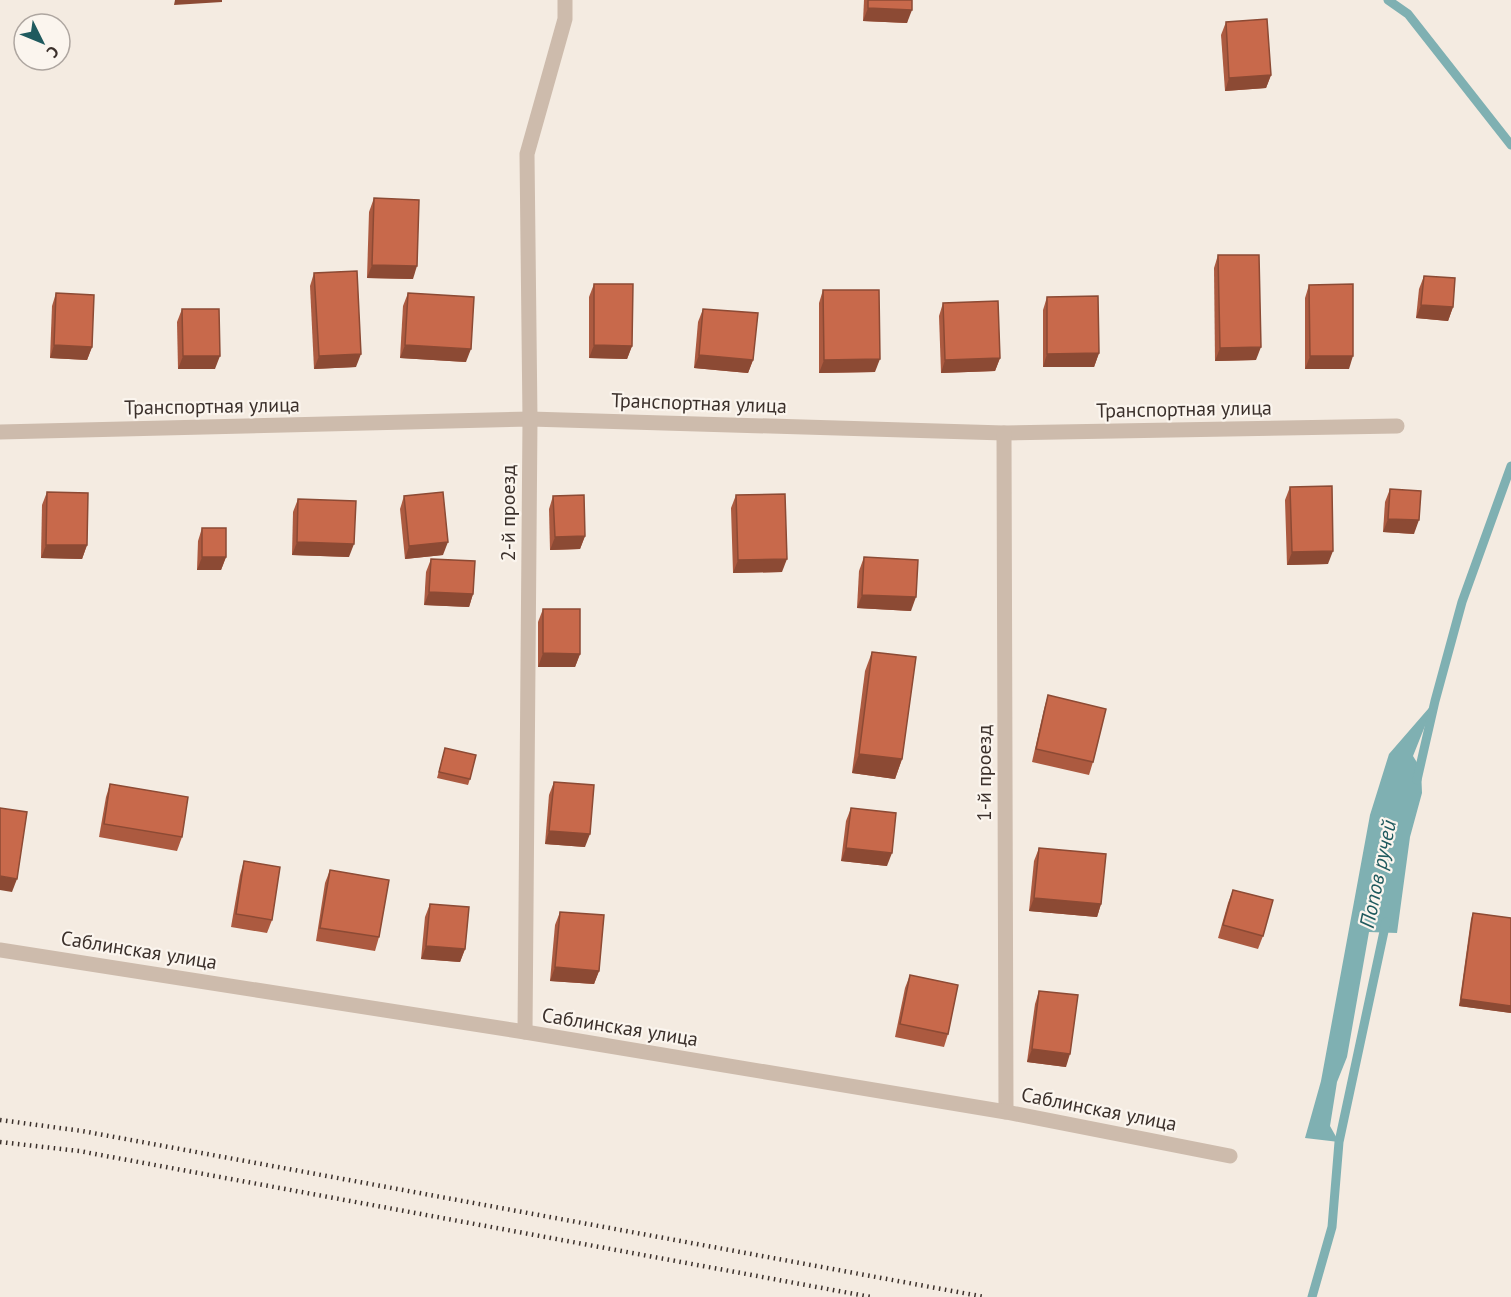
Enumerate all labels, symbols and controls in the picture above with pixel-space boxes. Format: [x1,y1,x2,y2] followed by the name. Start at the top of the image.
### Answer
[12,12,72,72] north arrow
[43,42,63,62] text: С
[611,387,787,419] street label: Транспортная улица
[124,391,300,421] street label: Транспортная улица
[1096,394,1272,424] street label: Транспортная улица
[495,465,521,561] street label: 2-й проезд
[971,725,997,821] street label: 1-й проезд
[1353,817,1402,931] water label: Попов ручей
[59,925,219,975] street label: Саблинская улица
[540,1002,700,1052] street label: Саблинская улица
[1019,1081,1179,1137] street label: Саблинская улица

